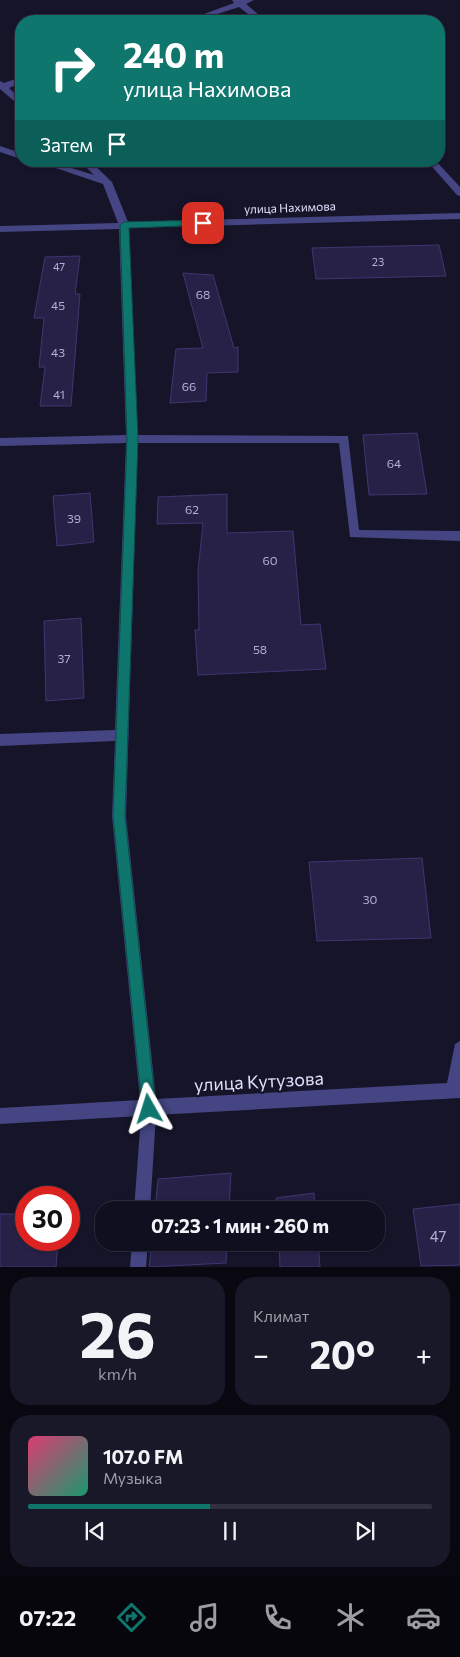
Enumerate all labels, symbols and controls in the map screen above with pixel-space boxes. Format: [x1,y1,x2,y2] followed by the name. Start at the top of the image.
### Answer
[123,32,224,75] text: 240 m
[40,35,105,100] icon: right
[123,75,291,102] text: улица Нахимова
[103,130,131,158] icon: arrive
[40,133,93,156] text: Затем
[244,198,336,216] street label: улица Нахимова
[182,202,224,244] pin
[189,209,217,237] icon: arrive
[372,255,384,268] house number: 23
[53,260,65,273] house number: 47
[196,287,210,301] house number: 68
[51,298,65,312] house number: 45
[51,345,65,359] house number: 43
[182,379,196,393] house number: 66
[53,387,65,401] house number: 41
[387,456,401,470] house number: 64
[185,502,199,516] house number: 62
[67,511,81,525] house number: 39
[262,553,278,567] house number: 60
[253,642,267,656] house number: 58
[57,651,71,665] house number: 37
[363,892,378,906] house number: 30
[194,1067,324,1095] street label: улица Кутузова
[122,1082,174,1134] position arrow
[15,1186,80,1251] speed limit sign: 30
[151,1214,329,1237] text: 07:23 · 1 мин · 260 m
[430,1227,446,1245] house number: 47
[79,1292,156,1371] text: 26
[253,1306,309,1325] text: Климат
[309,1330,375,1377] text: 20°
[253,1337,269,1371] text: −
[416,1337,432,1371] text: +
[98,1364,137,1383] text: km/h
[103,1445,183,1468] text: 107.0 FM
[103,1468,162,1487] text: Музыка
[81,1517,109,1545] icon: previous
[216,1517,244,1545] icon: pause
[351,1517,379,1545] icon: next
[114,1600,149,1635] icon: directions
[187,1600,222,1635] icon: music
[260,1600,295,1635] icon: phone
[333,1600,368,1635] icon: climate
[406,1600,441,1635] icon: car
[19,1604,76,1631] text: 07:22

